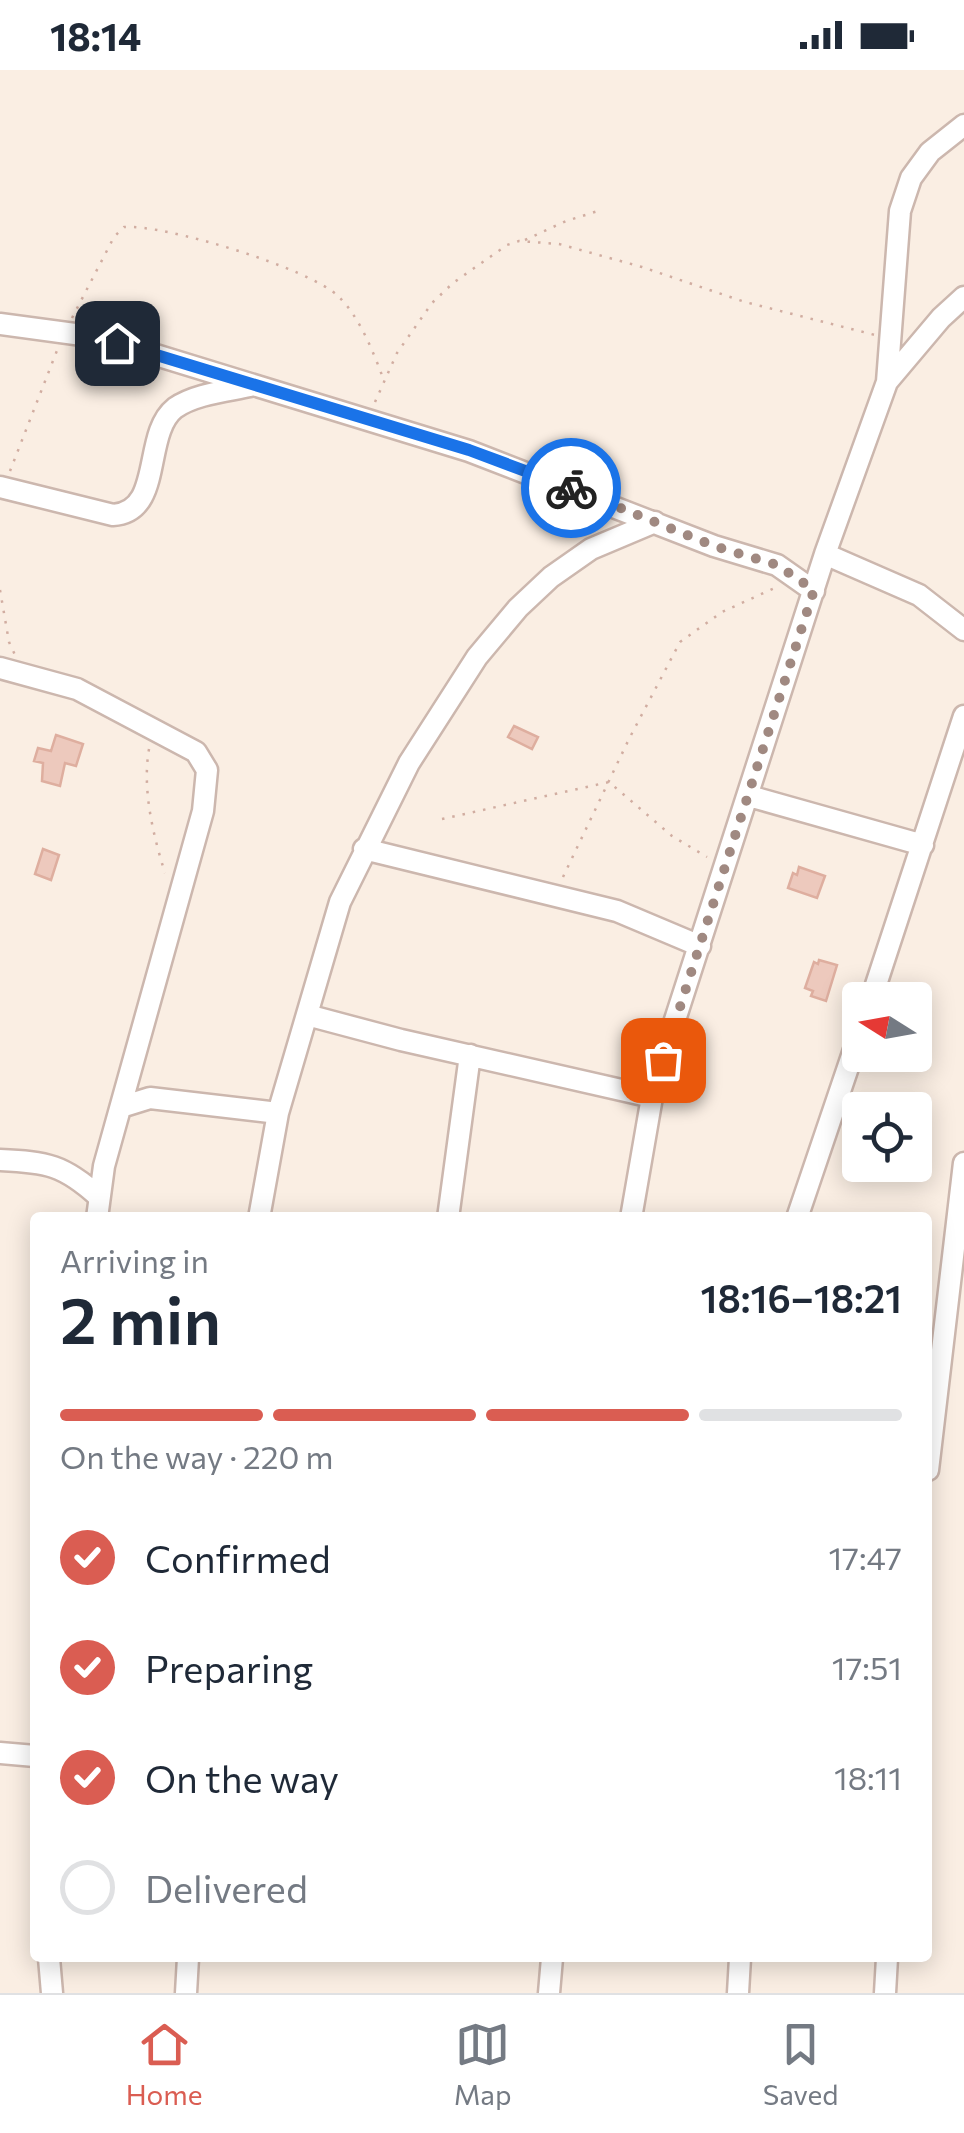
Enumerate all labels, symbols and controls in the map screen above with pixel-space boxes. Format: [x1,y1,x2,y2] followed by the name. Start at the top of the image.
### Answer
[50,12,141,59] text: 18:14
[75,301,160,386] pin
[90,316,145,371] icon: home
[521,438,621,538] courier
[544,461,599,516] icon: bike
[842,982,932,1072] north arrow
[842,982,932,1182] map controls
[621,1018,706,1103] pin
[636,1033,691,1088] icon: bag
[842,1092,932,1182] button: locate
[60,1240,209,1280] text: Arriving in
[701,1274,902,1321] text: 18:16–18:21
[60,1278,221,1357] text: 2 min
[60,1436,333,1476] text: On the way · 220 m
[60,1530,115,1585] icon: check
[145,1534,331,1581] text: Confirmed
[828,1537,902,1577] text: 17:47
[60,1640,115,1695] icon: check
[145,1644,313,1691] text: Preparing
[832,1647,902,1687] text: 17:51
[60,1750,115,1805] icon: check
[145,1754,339,1801] text: On the way
[834,1757,902,1797] text: 18:11
[145,1864,308,1911] text: Delivered
[126,2017,203,2111] tab: Home
[454,2017,512,2111] tab: Map
[763,2017,838,2111] tab: Saved

